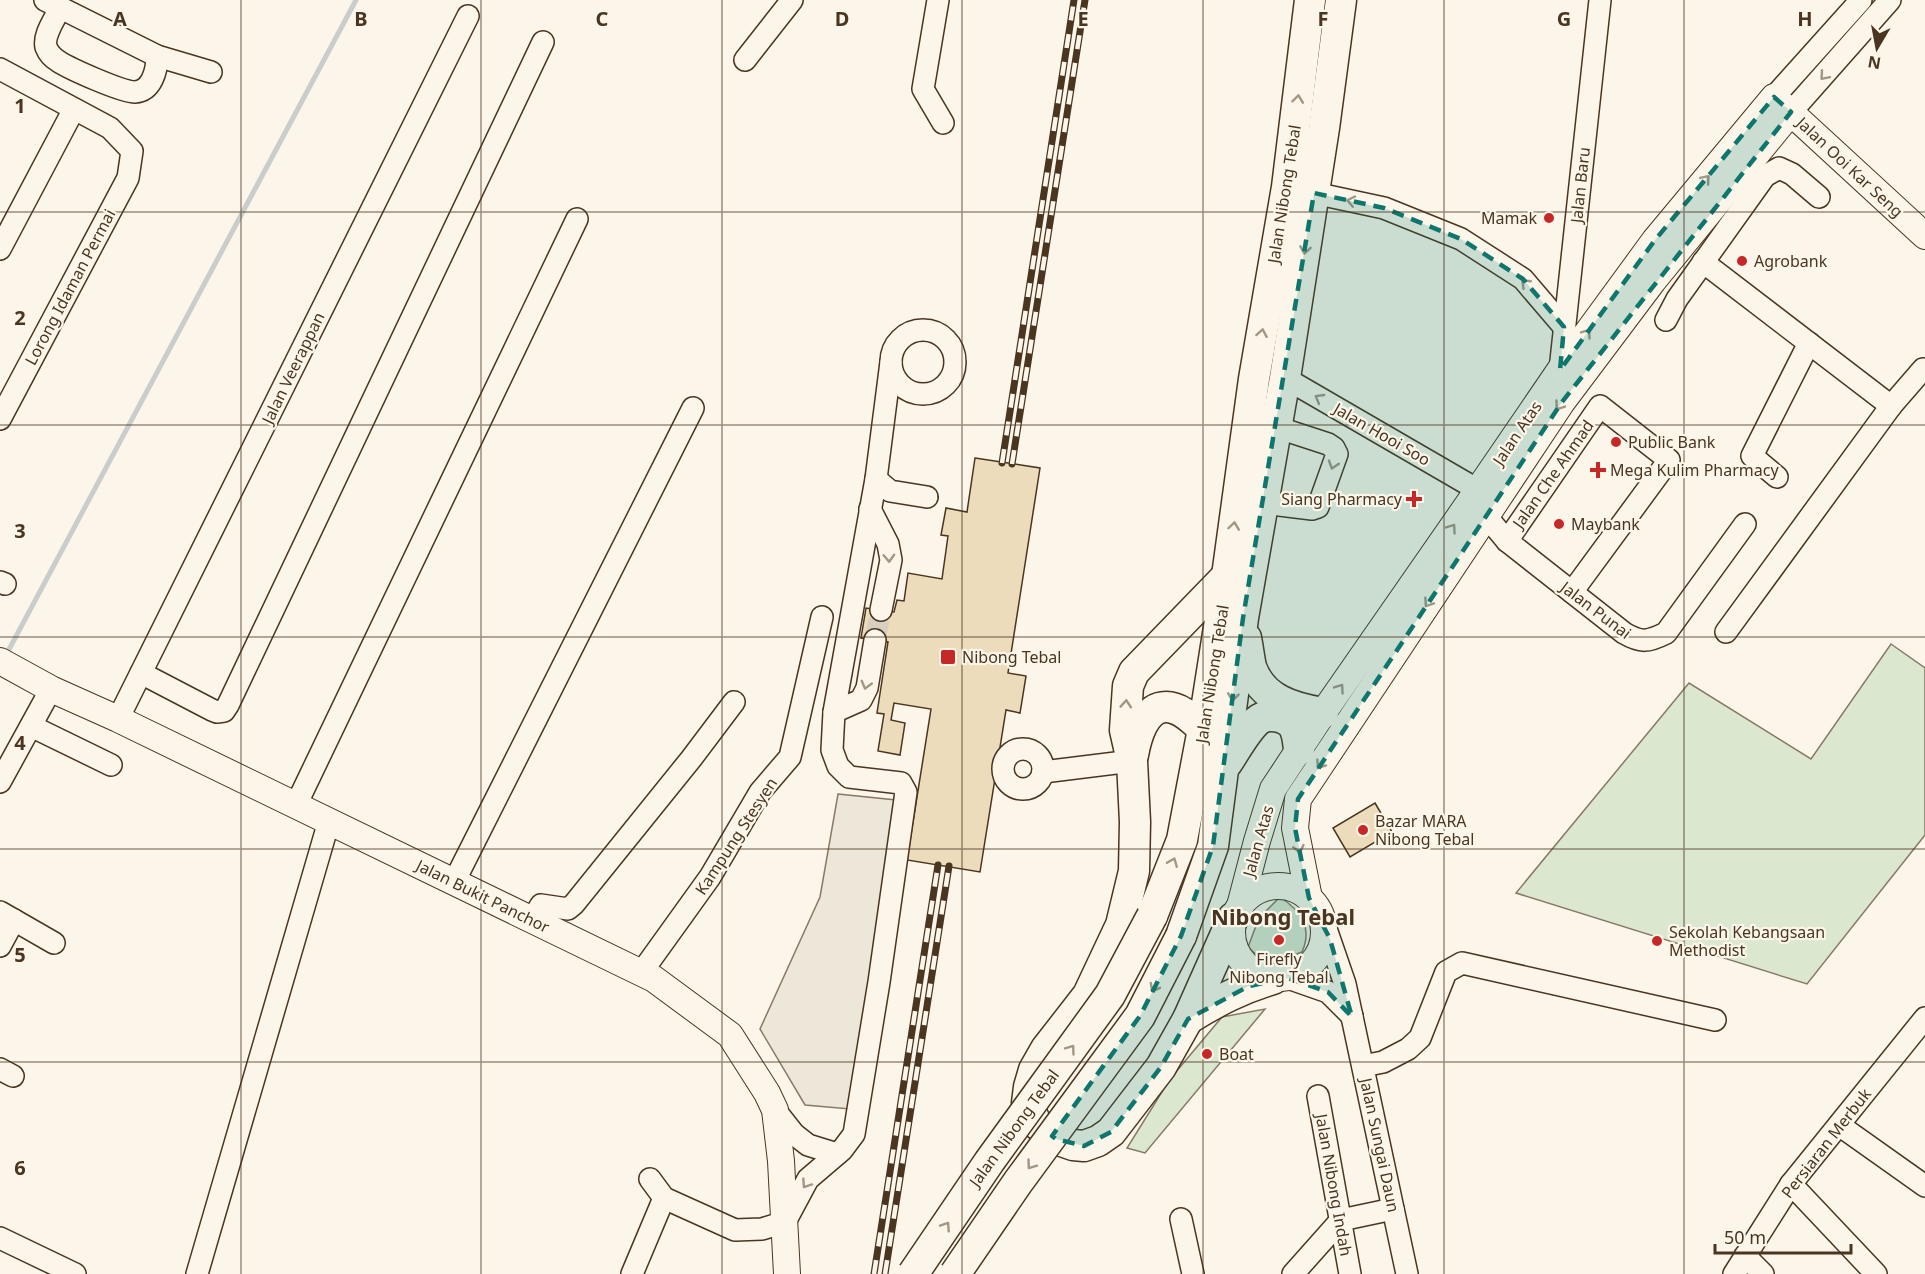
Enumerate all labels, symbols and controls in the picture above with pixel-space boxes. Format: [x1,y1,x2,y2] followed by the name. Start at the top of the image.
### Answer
[113,5,127,32] text: A
[354,5,368,32] text: B
[596,5,609,32] text: C
[835,5,849,32] text: D
[1077,5,1089,32] text: E
[1318,5,1328,32] text: F
[1557,5,1571,32] text: G
[1797,5,1813,32] text: H
[1847,18,1907,78] north arrow
[1866,51,1883,75] text: N
[1820,69,1831,80] one-way arrow
[14,92,26,119] text: 1
[1291,94,1304,104] one-way arrow
[1791,110,1908,222] street label: Jalan Ooi Kar Seng
[1262,123,1306,267] street label: Jalan Nibong Tebal
[1565,146,1595,226] street label: Jalan Baru
[1699,175,1710,186] one-way arrow
[1346,195,1356,208] one-way arrow
[20,205,120,369] street label: Lorong Idaman Permai
[1481,207,1537,229] place label: Mamak
[1542,211,1556,225] marker: Mamak
[1299,245,1312,255] one-way arrow
[1754,250,1828,272] place label: Agrobank
[1735,254,1749,268] marker: Agrobank
[1522,279,1532,290] one-way arrow
[14,304,26,331] text: 2
[256,309,330,429] street label: Jalan Veerappan
[1255,328,1267,338] one-way arrow
[1580,329,1591,340] one-way arrow
[1315,394,1325,405] one-way arrow
[1328,396,1434,471] street label: Jalan Hooi Soo
[1486,397,1547,471] street label: Jalan Atas
[1555,399,1566,410] one-way arrow
[1506,415,1599,534] street label: Jalan Che Ahmad
[1628,431,1716,453] place label: Public Bank
[1609,435,1623,449] marker: Public Bank
[1328,459,1340,470] one-way arrow
[1610,459,1779,481] place label: Mega Kulim Pharmacy
[1591,463,1605,477] marker: Mega Kulim Pharmacy
[1281,488,1403,510] place label: Siang Pharmacy
[1407,492,1421,506] marker: Siang Pharmacy
[1571,513,1640,535] place label: Maybank
[14,517,26,544] text: 3
[1552,517,1566,531] marker: Maybank
[1227,522,1240,531] one-way arrow
[1445,524,1456,535] one-way arrow
[882,553,895,562] one-way arrow
[1555,575,1636,644] street label: Jalan Punai
[1424,596,1435,607] one-way arrow
[1190,603,1234,747] street label: Jalan Nibong Tebal
[962,646,1061,668] place label: Nibong Tebal
[939,648,957,666] marker: Nibong Tebal
[861,679,873,690] one-way arrow
[1333,684,1344,695] one-way arrow
[1227,692,1240,701] one-way arrow
[1120,699,1133,708] one-way arrow
[14,729,26,756] text: 4
[1316,759,1327,770] one-way arrow
[690,773,782,899] street label: Kampung Stesyen
[1237,803,1279,881] street label: Jalan Atas
[1375,810,1474,850] place label: Bazar MARA Nibong Tebal
[1356,823,1370,837] marker: Bazar MARA Nibong Tebal
[1292,843,1305,853] one-way arrow
[411,853,554,938] street label: Jalan Bukit Panchor
[1166,857,1179,867] one-way arrow
[1211,901,1355,931] district label: Nibong Tebal
[1669,921,1825,961] place label: Sekolah Kebangsaan Methodist
[1272,933,1286,947] marker: Firefly Nibong Tebal
[1650,934,1664,948] marker: Sekolah Kebangsaan Methodist
[14,941,26,968] text: 5
[1229,948,1329,988] place label: Firefly Nibong Tebal
[1150,982,1161,993] one-way arrow
[1219,1043,1254,1065] place label: Boat
[1064,1045,1075,1056] one-way arrow
[1200,1047,1214,1061] marker: Boat
[963,1065,1064,1193] street label: Jalan Nibong Tebal
[1355,1074,1405,1214] street label: Jalan Sungai Daun
[1776,1083,1876,1202] street label: Persiaran Merbuk
[1310,1110,1357,1258] street label: Jalan Nibong Indah
[14,1154,26,1181] text: 6
[1027,1159,1038,1170] one-way arrow
[802,1178,813,1189] one-way arrow
[1715,1217,1852,1255] scale bar
[939,1221,950,1232] one-way arrow
[1724,1225,1766,1249] text: 50 m

